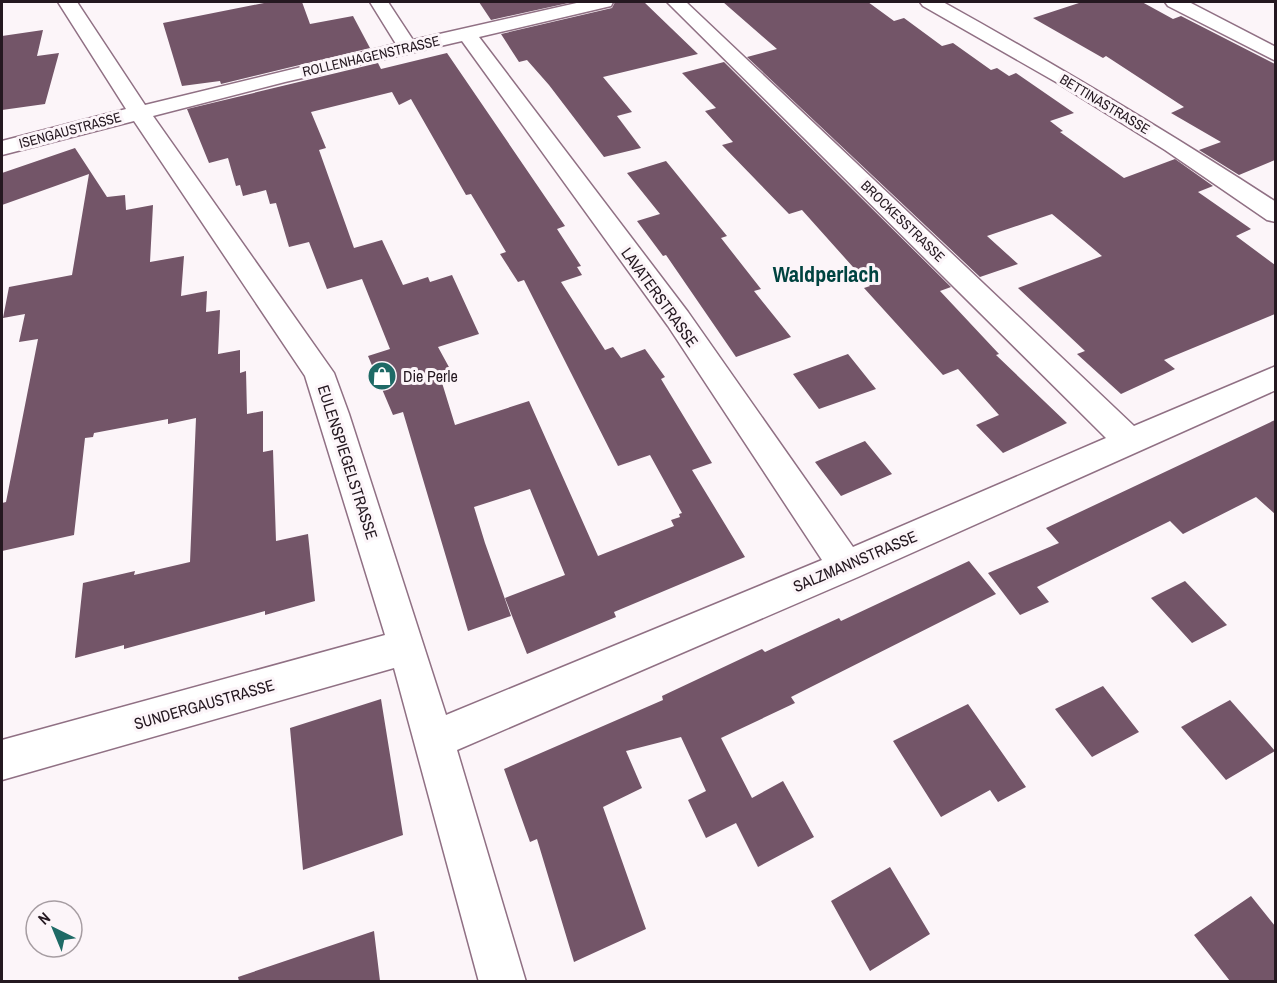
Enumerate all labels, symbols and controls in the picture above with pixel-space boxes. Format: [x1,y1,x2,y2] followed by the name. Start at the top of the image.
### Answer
[301,31,441,81] street label: ROLLENHAGENSTRASSE
[1057,70,1153,138] street label: BETTINASTRASSE
[17,108,123,152] street label: ISENGAUSTRASSE
[857,176,949,266] street label: BROCKESSTRASSE
[616,243,704,351] street label: LAVATERSTRASSE
[773,259,879,289] district label: Waldperlach
[366,360,398,392] shop icon: Die Perle
[403,365,458,387] place label: Die Perle
[313,382,383,542] street label: EULENSPIEGELSTRASSE
[790,525,920,597] street label: SALZMANNSTRASSE
[131,673,277,735] street label: SUNDERGAUSTRASSE
[24,899,84,959] north arrow
[33,907,55,929] text: N

